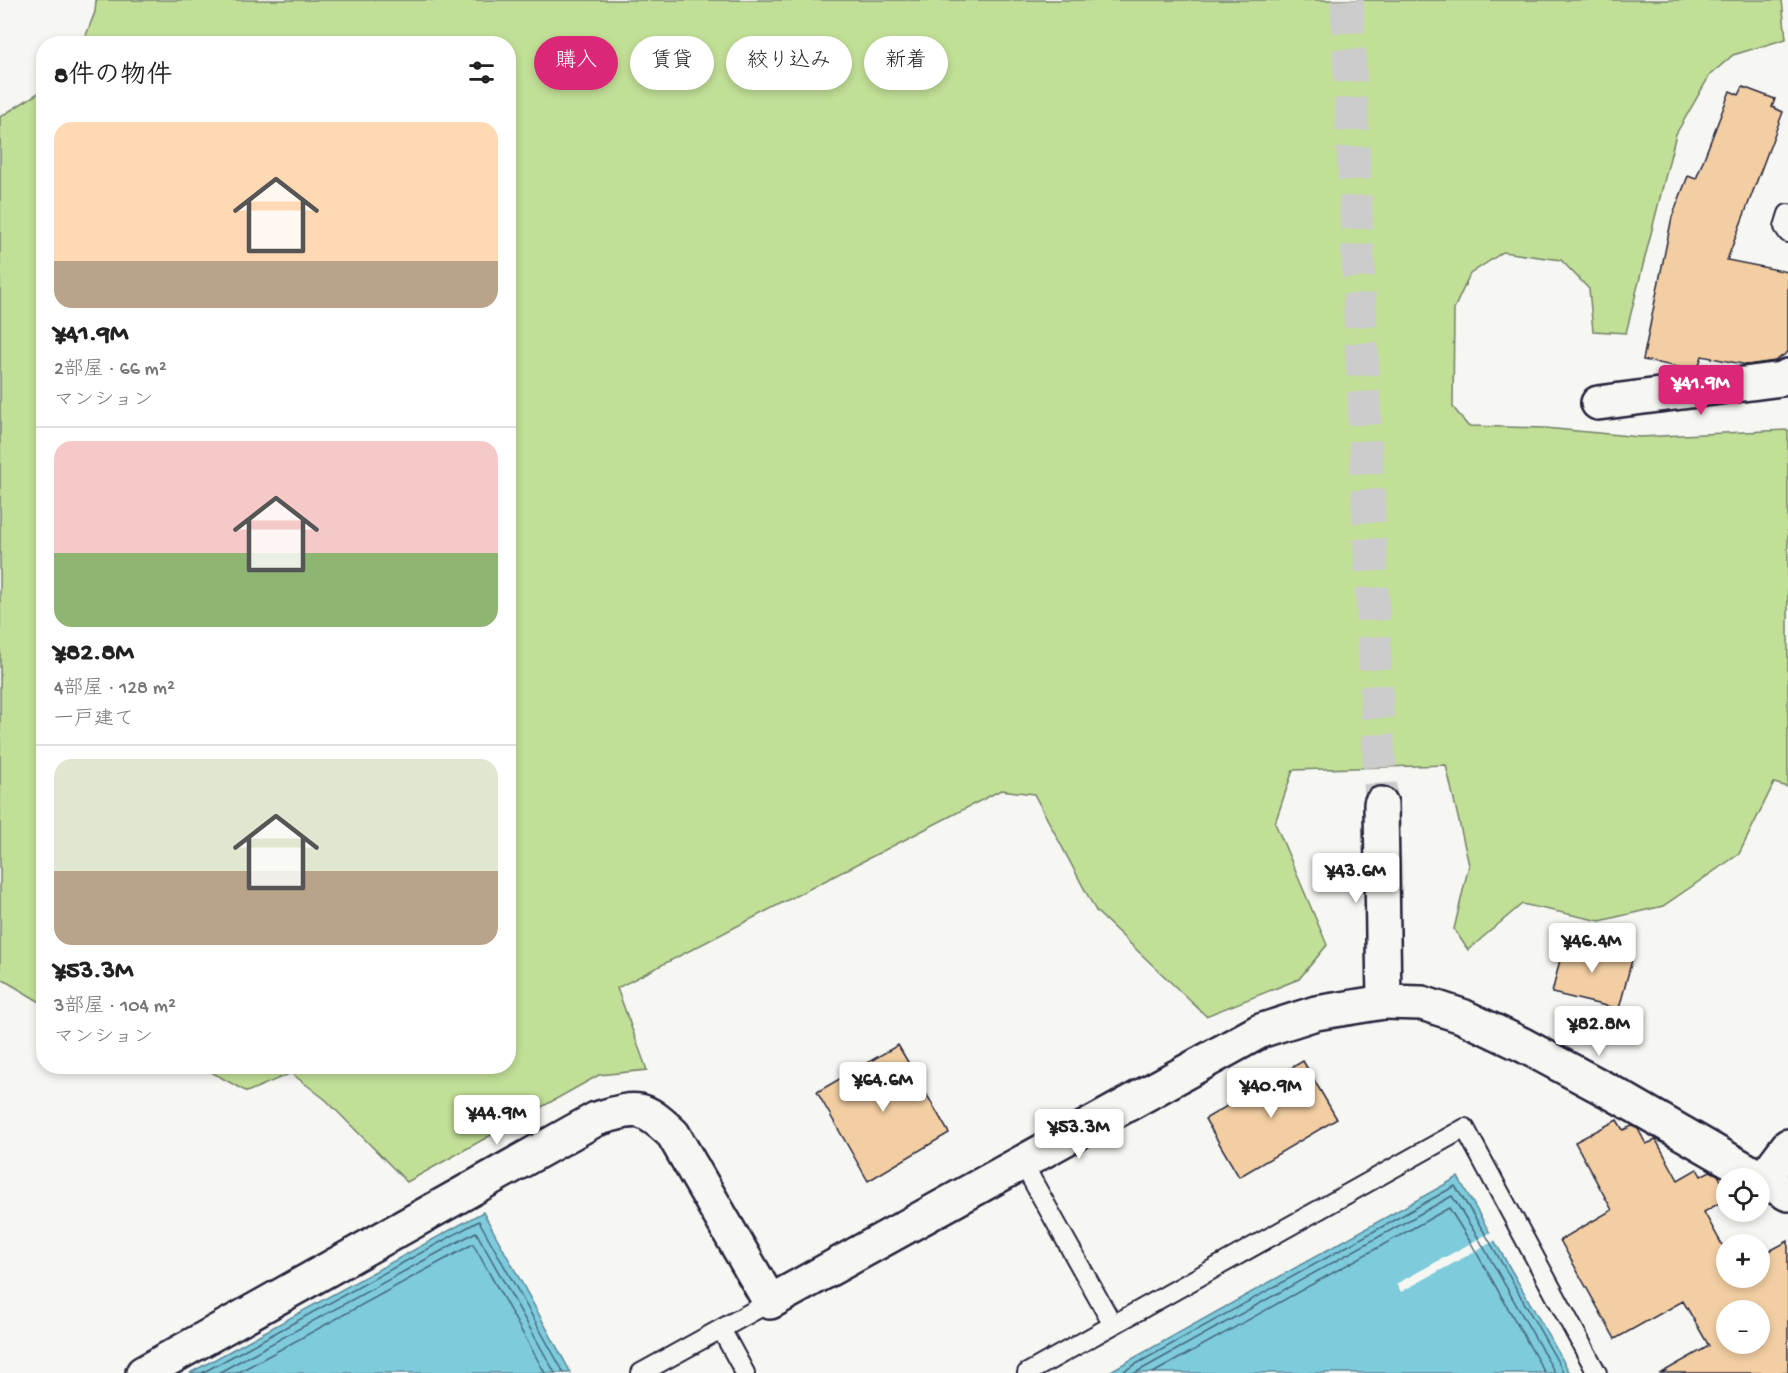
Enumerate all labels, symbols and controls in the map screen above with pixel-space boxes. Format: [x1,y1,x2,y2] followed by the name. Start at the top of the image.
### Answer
[534,36,618,90] chip: 購入
[630,36,714,90] chip: 賃貸
[726,36,852,90] chip: 絞り込み
[864,36,948,90] chip: 新着
[465,56,498,89] icon: filters
[54,62,172,93] text: 8件の物件
[222,161,330,269] icon: home
[54,320,128,351] text: ¥41.9M
[54,359,167,382] text: 2部屋 · 66 m²
[1652,365,1750,416] pin: ¥41.9M
[1673,373,1730,396] text: ¥41.9M
[54,390,153,413] text: マンション
[222,480,330,588] icon: home
[54,639,134,670] text: ¥82.8M
[54,678,175,701] text: 4部屋 · 128 m²
[54,709,134,732] text: 一戸建て
[222,798,330,906] icon: home
[1307,853,1405,904] pin: ¥43.6M
[1326,861,1386,884] text: ¥43.6M
[1543,923,1641,974] pin: ¥46.4M
[1563,931,1621,954] text: ¥46.4M
[54,957,133,988] text: ¥53.3M
[54,996,176,1019] text: 3部屋 · 104 m²
[1550,1006,1648,1057] pin: ¥82.8M
[1568,1014,1630,1037] text: ¥82.8M
[54,1027,153,1050] text: マンション
[834,1062,932,1113] pin: ¥64.6M
[1222,1068,1320,1119] pin: ¥40.9M
[853,1070,913,1093] text: ¥64.6M
[1241,1076,1301,1099] text: ¥40.9M
[448,1095,546,1146] pin: ¥44.9M
[468,1103,526,1126] text: ¥44.9M
[1030,1109,1128,1160] pin: ¥53.3M
[1049,1117,1109,1140] text: ¥53.3M
[1716,1168,1770,1354] map controls
[1716,1168,1770,1222] button: locate
[1716,1234,1770,1288] button: +
[1716,1300,1770,1354] button: −

